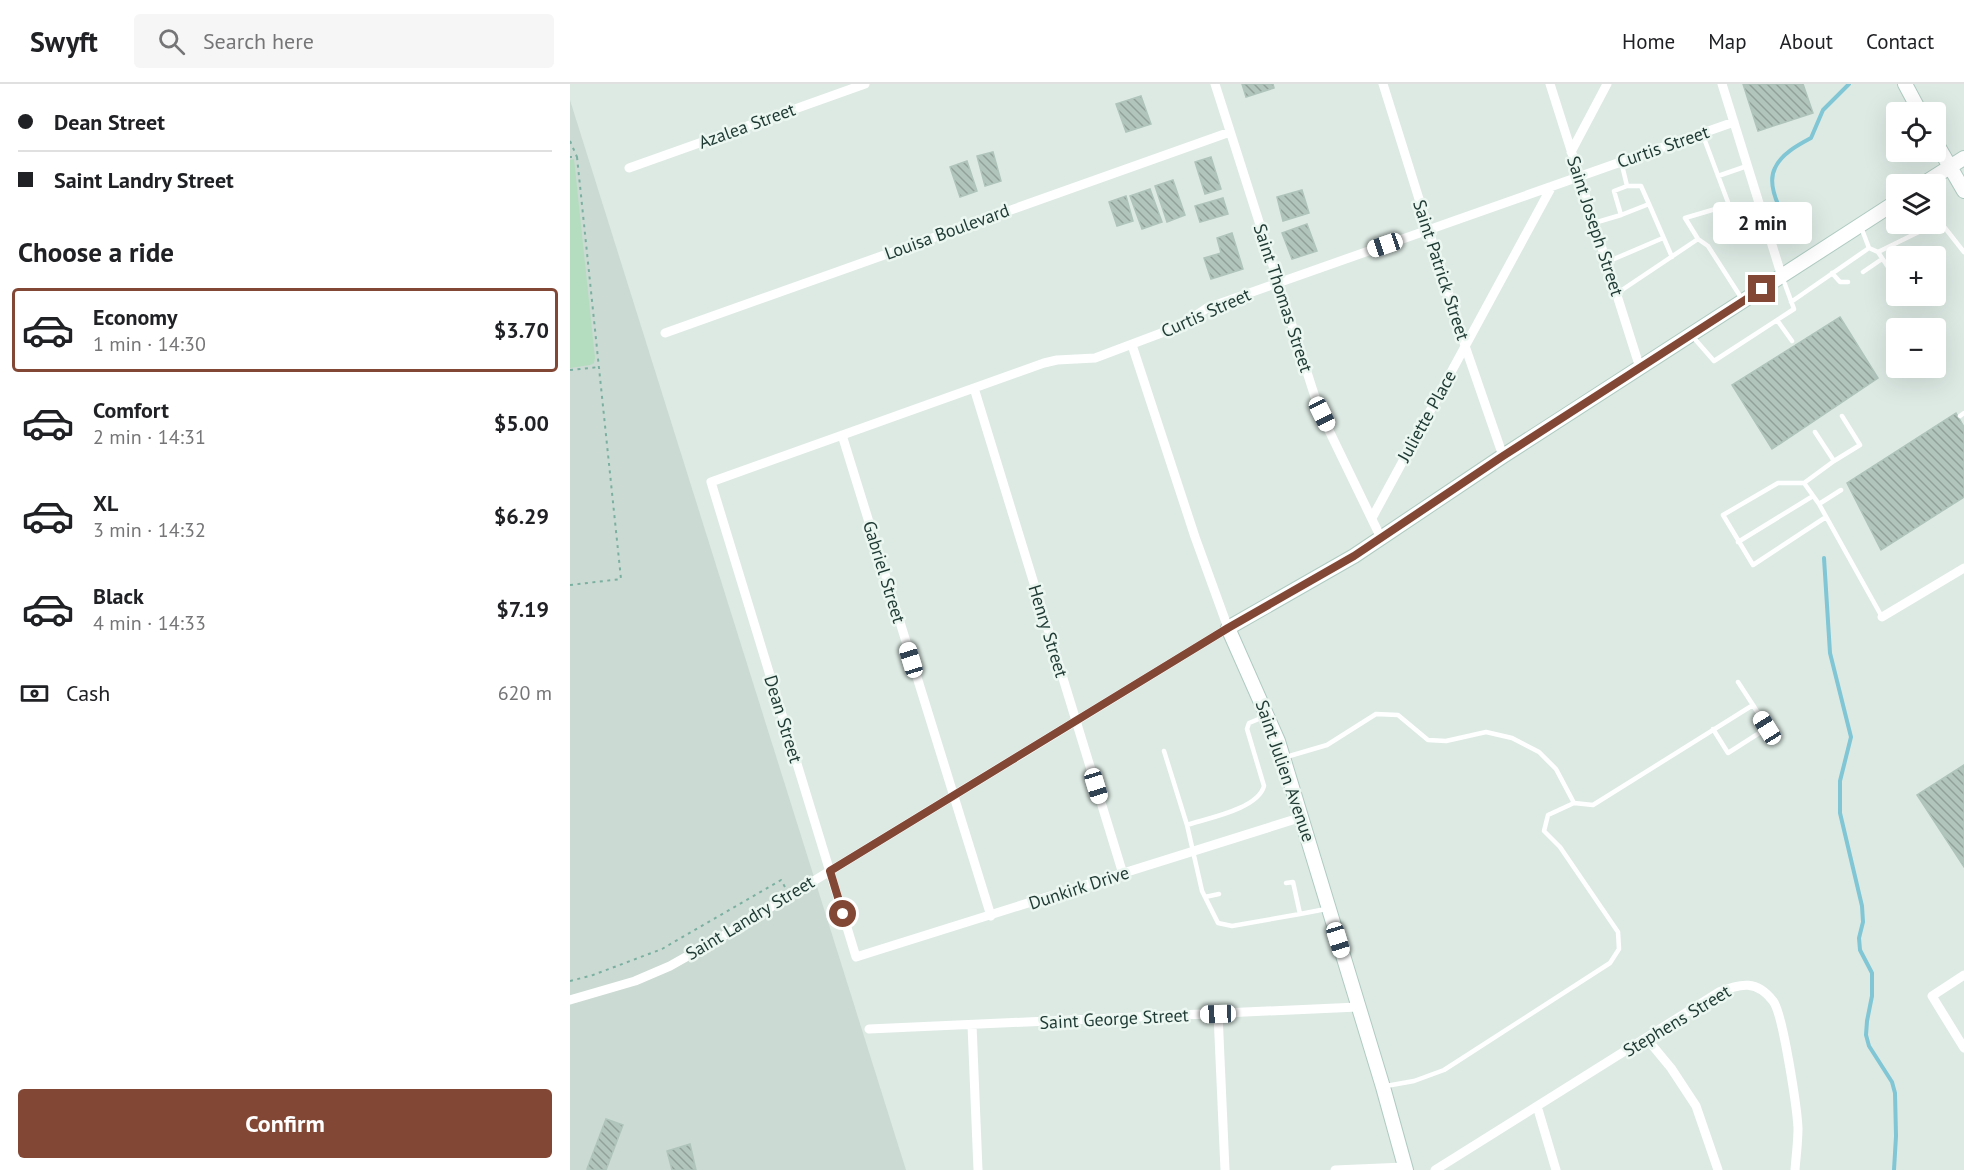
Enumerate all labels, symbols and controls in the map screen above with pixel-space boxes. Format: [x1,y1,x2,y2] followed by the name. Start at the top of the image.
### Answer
[134,14,554,68] search box
[30,23,98,60] text: Swyft
[155,25,188,58] icon: search
[203,27,314,55] text: Search here
[1622,28,1675,55] text: Home
[1708,28,1747,55] text: Map
[1780,28,1833,55] text: About
[1866,28,1934,55] text: Contact
[695,97,798,154] street label: Azalea Street
[1886,102,1946,378] map controls
[1886,102,1946,162] button: locate
[54,108,165,136] text: Dean Street
[1614,120,1712,173] street label: Curtis Street
[1562,153,1629,299] street label: Saint Joseph Street
[54,166,234,194] text: Saint Landry Street
[1886,174,1946,234] button: layers
[1408,197,1475,343] street label: Saint Patrick Street
[881,198,1012,265] street label: Louisa Boulevard
[1712,202,1812,244] callout: 2 min
[1738,210,1787,236] text: 2 min
[1249,221,1318,375] street label: Saint Thomas Street
[1365,231,1405,259] car
[18,235,174,269] text: Choose a ride
[1886,246,1946,306] button: +
[1748,275,1775,302] route end
[1157,283,1254,342] street label: Curtis Street
[21,303,75,357] icon: car
[93,303,177,331] text: Economy
[494,316,549,344] text: $3.70
[1886,318,1946,378] button: −
[93,331,206,357] text: 1 min · 14:30
[1391,366,1461,466] street label: Juliette Place
[1306,394,1338,434] car
[21,396,75,450] icon: car
[93,396,169,424] text: Comfort
[494,409,549,437] text: $5.00
[93,424,206,450] text: 2 min · 14:31
[21,489,75,543] icon: car
[93,489,118,517] text: XL
[494,502,549,530] text: $6.29
[93,517,206,543] text: 3 min · 14:32
[858,518,911,626] street label: Gabriel Street
[21,582,75,636] icon: car
[93,582,144,610] text: Black
[1023,582,1073,680] street label: Henry Street
[496,595,549,623] text: $7.19
[93,610,206,636] text: 4 min · 14:33
[897,640,925,680] car
[759,672,808,765] street label: Dean Street
[18,677,51,710] icon: cash
[66,679,110,707] text: Cash
[498,680,552,706] text: 620 m
[1250,697,1321,845] street label: Saint Julien Avenue
[1750,708,1784,748] car
[1082,766,1110,806] car
[1026,860,1132,915] street label: Dunkirk Drive
[681,870,818,965] street label: Saint Landry Street
[829,900,856,927] route start
[1324,920,1352,960] car
[1619,979,1735,1062] street label: Stephens Street
[1039,1003,1189,1034] street label: Saint George Street
[1200,1004,1236,1024] car
[18,1089,552,1158] button: Confirm

